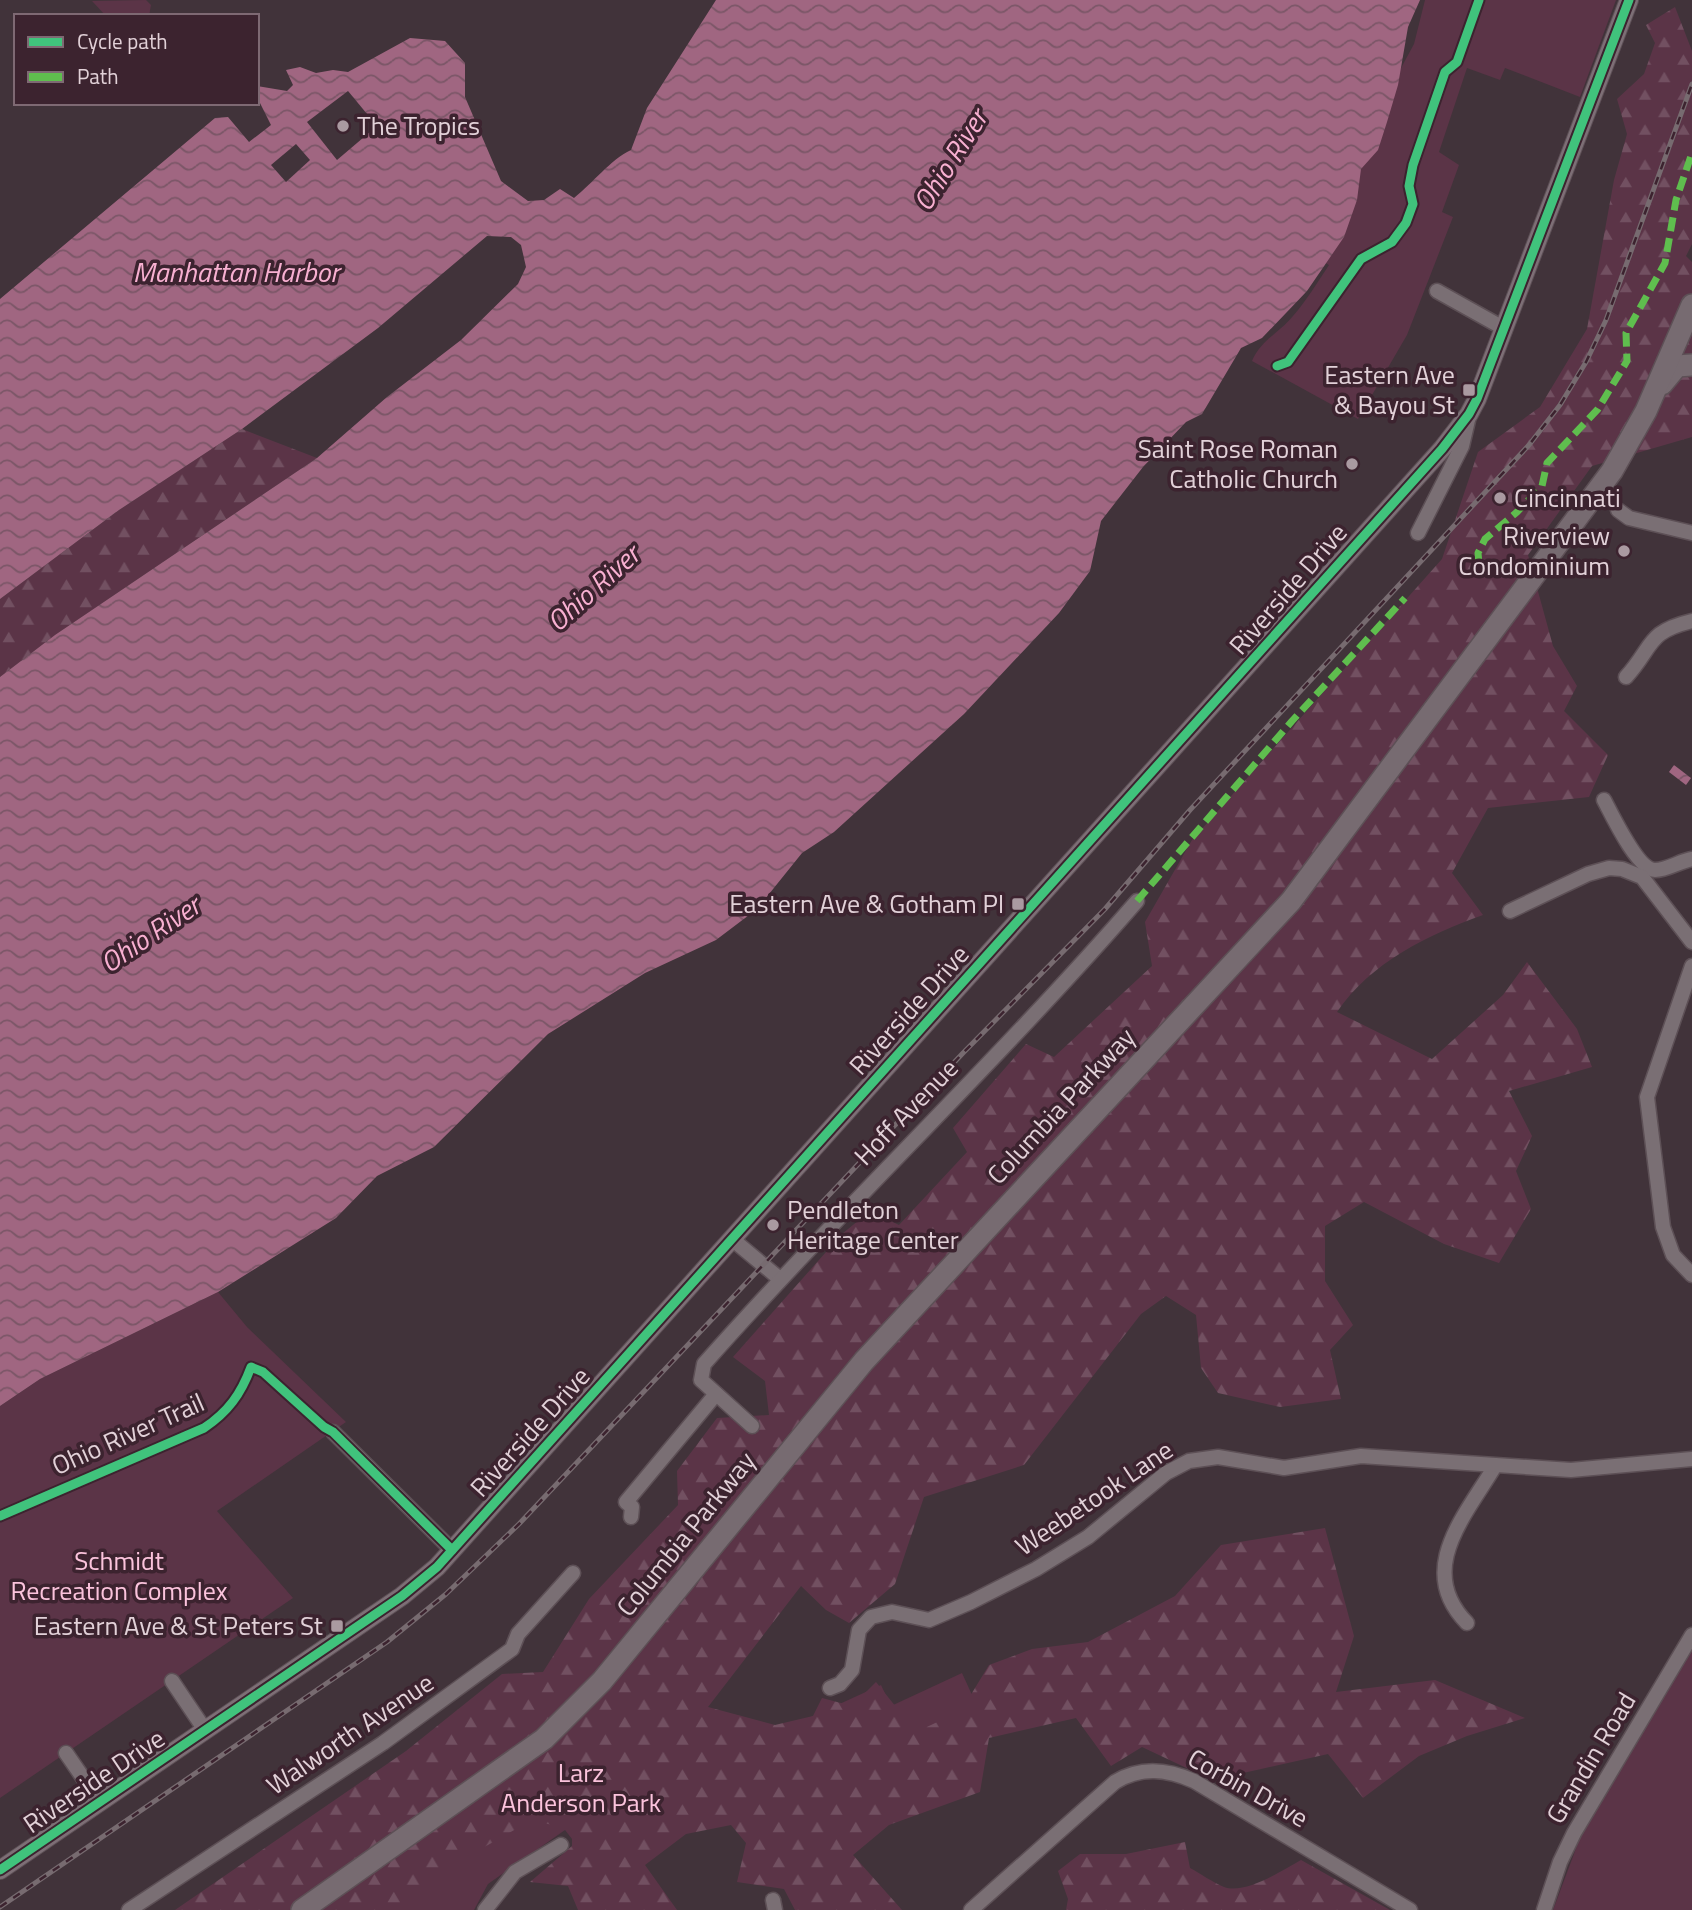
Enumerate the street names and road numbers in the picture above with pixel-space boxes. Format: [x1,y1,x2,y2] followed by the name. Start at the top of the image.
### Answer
[1219,514,1356,663] street label: Riverside Drive
[839,936,978,1083] street label: Riverside Drive
[977,1018,1144,1193] street label: Columbia Parkway
[845,1049,967,1174] street label: Hoff Avenue
[460,1358,599,1505] street label: Riverside Drive
[45,1383,210,1485] street label: Ohio River Trail
[1007,1430,1180,1565] street label: Weebetook Lane
[607,1443,764,1625] street label: Columbia Parkway
[258,1663,441,1804] street label: Walworth Avenue
[1536,1685,1645,1831] street label: Grandin Road
[15,1719,172,1842] street label: Riverside Drive
[1181,1738,1316,1837] street label: Corbin Drive

